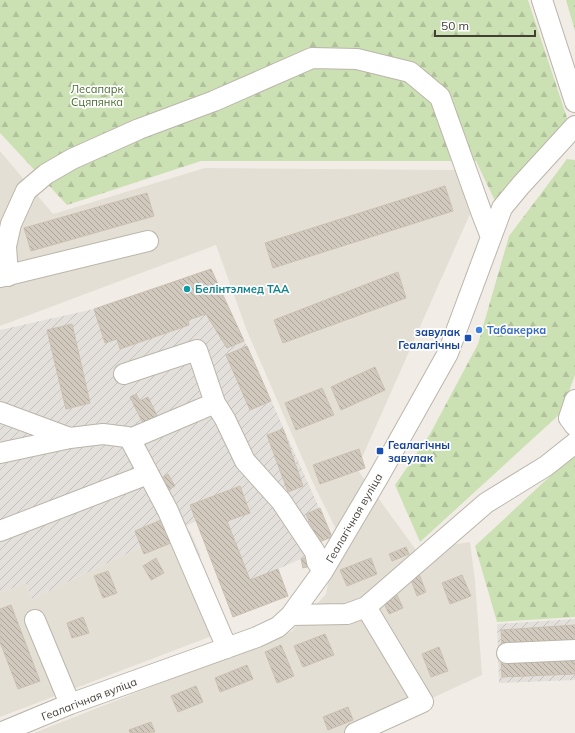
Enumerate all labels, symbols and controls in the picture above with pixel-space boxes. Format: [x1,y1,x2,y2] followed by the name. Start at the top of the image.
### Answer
[435,12,535,38] scale bar
[441,18,469,33] text: 50 m
[71,82,123,109] park label: Лесапарк Сцяпянка
[195,282,290,296] place label: Белінтэлмед ТАА
[182,284,192,294] marker: Белінтэлмед ТАА
[487,323,546,337] place label: Табакерка
[398,325,461,352] place label: завулак Геалагічны
[474,325,484,335] marker: Табакерка
[463,333,473,343] marker: завулак Геалагічны
[388,438,450,465] place label: Геалагічны завулак
[375,446,385,456] marker: Геалагічны завулак
[323,471,385,565] street label: Геалагічная вуліца
[39,674,139,724] street label: Геалагічная вуліца

